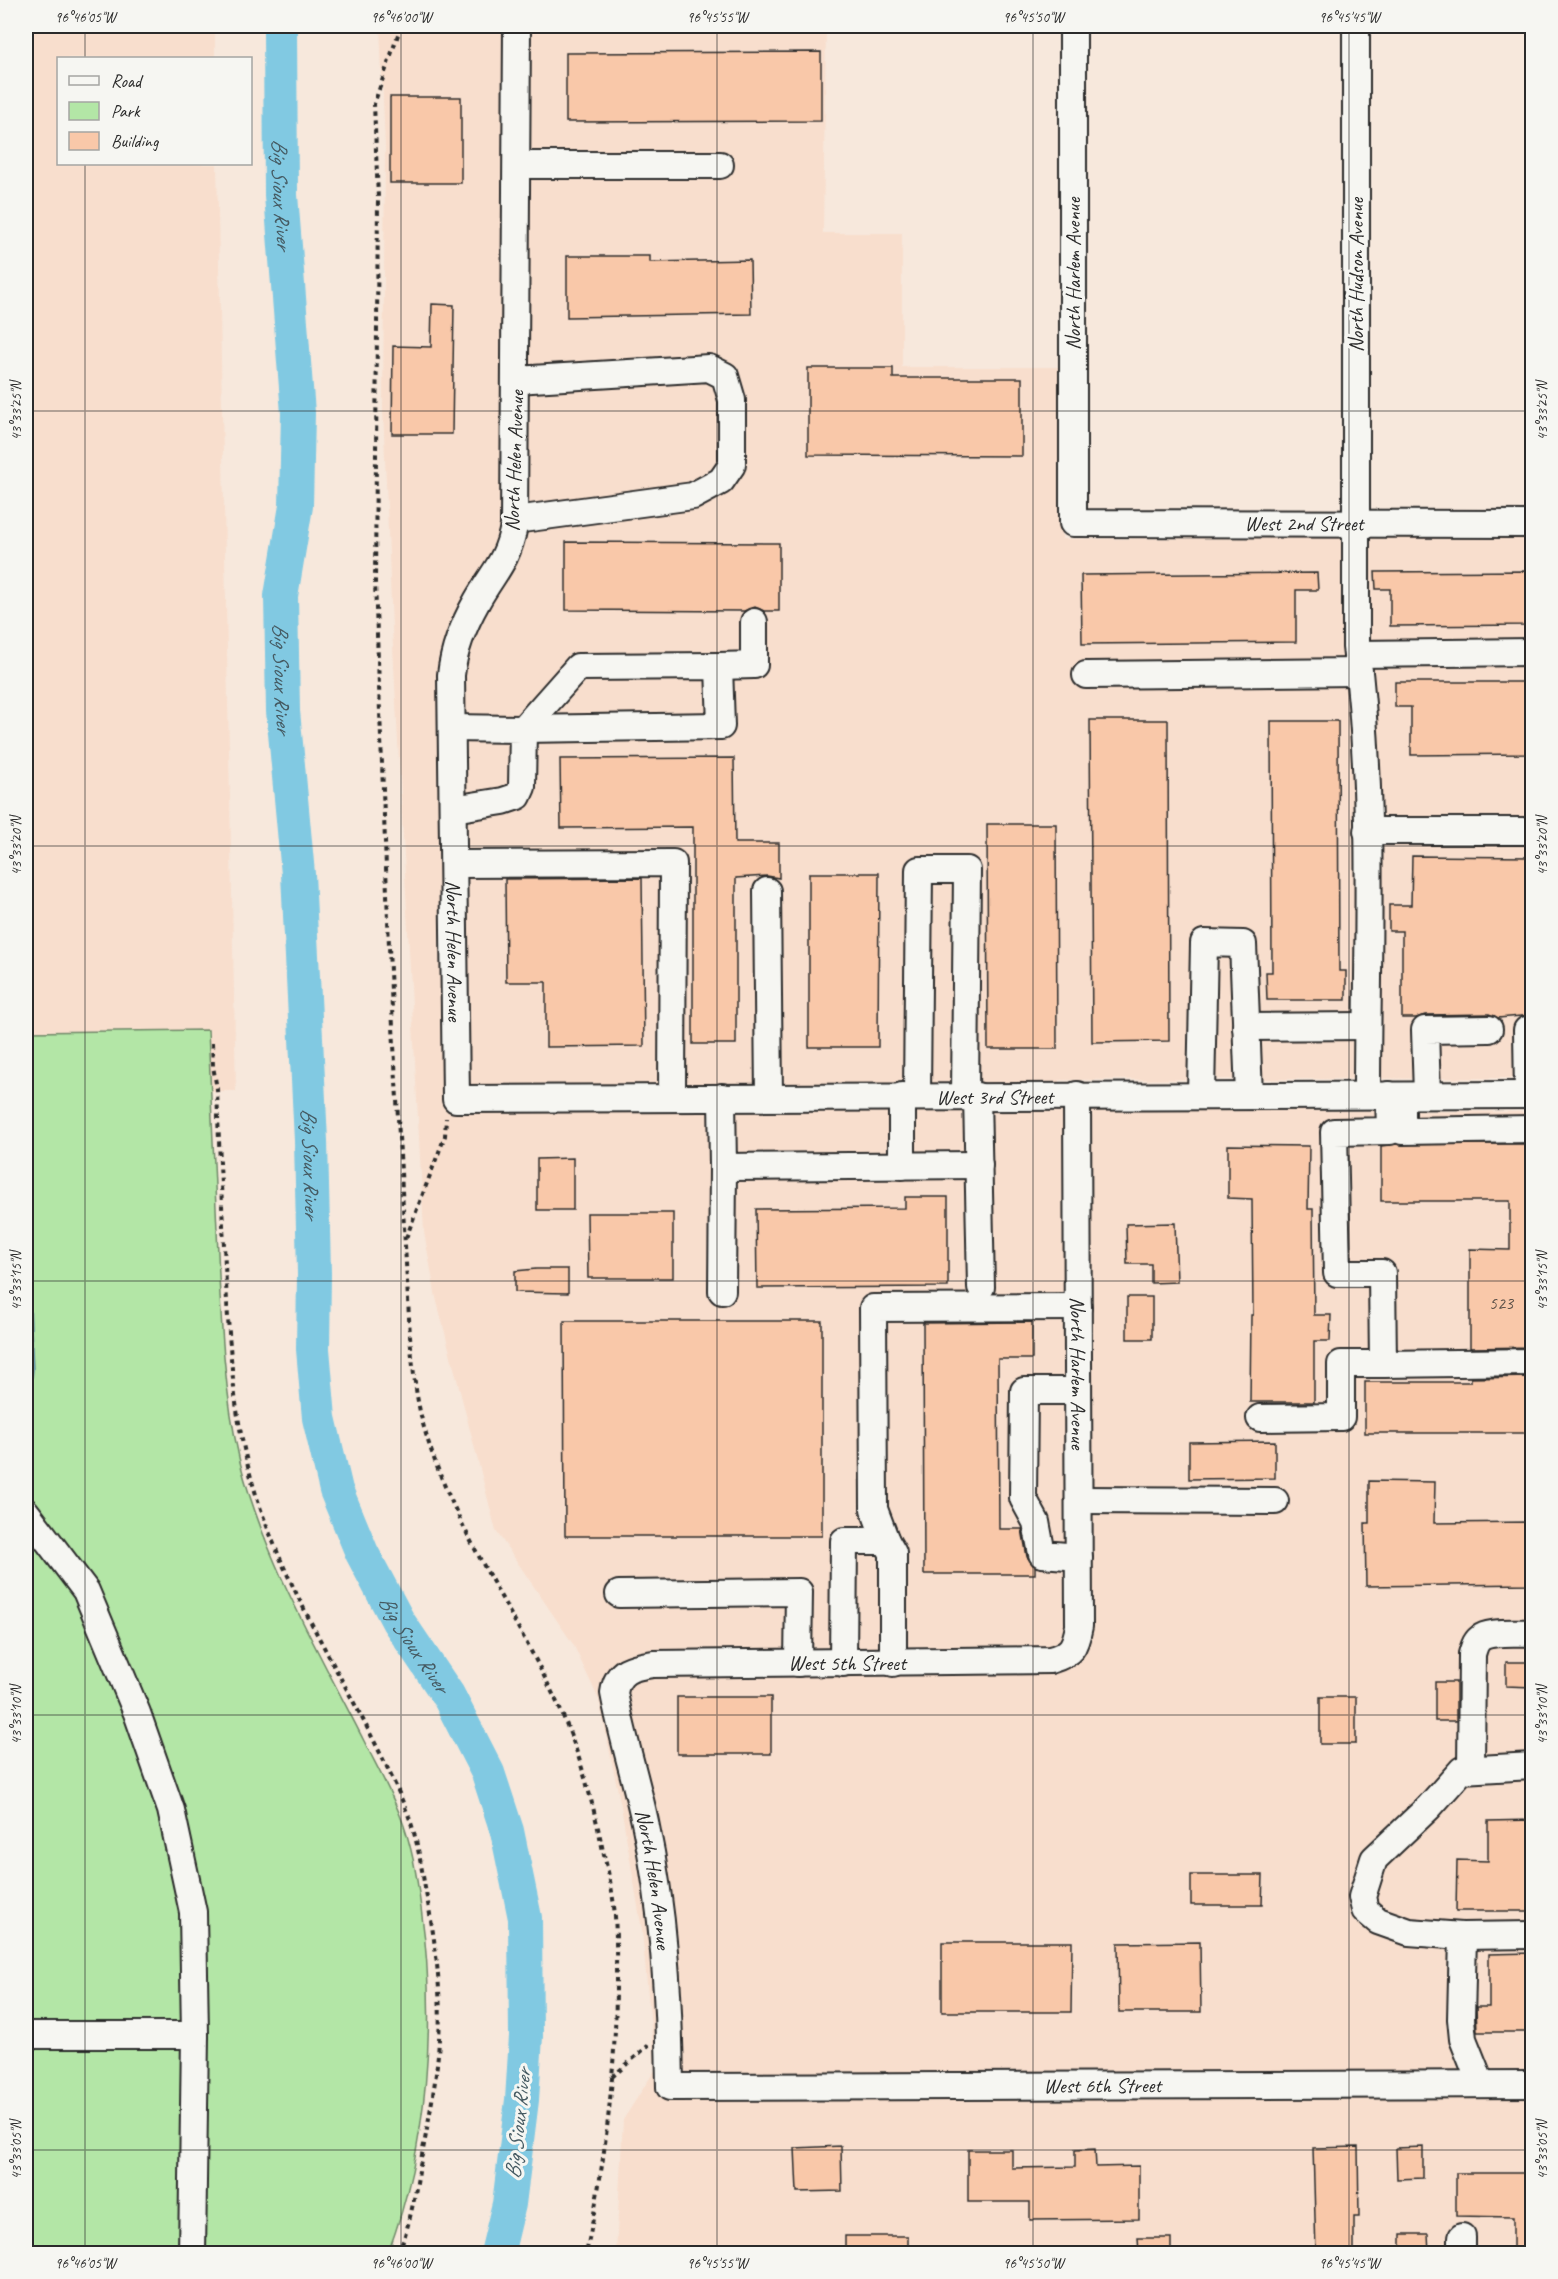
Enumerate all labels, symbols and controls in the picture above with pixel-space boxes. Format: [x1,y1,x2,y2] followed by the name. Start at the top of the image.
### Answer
[55,8,119,27] text: 96°46'05"W
[371,8,435,27] text: 96°46'00"W
[687,8,751,27] text: 96°45'55"W
[1003,8,1067,27] text: 96°45'50"W
[1319,8,1383,27] text: 96°45'45"W
[57,57,252,165] legend
[111,70,144,92] text: Road
[111,100,141,122] text: Park
[111,130,160,152] text: Building
[266,139,298,254] water label: Big Sioux River
[1060,197,1086,350] street label: North Harlem Avenue
[1343,197,1369,352] street label: North Hudson Avenue
[7,378,26,441] text: 43°33'25"N
[1533,378,1552,441] text: 43°33'25"N
[499,389,529,532] street label: North Helen Avenue
[1244,510,1366,537] street label: West 2nd Street
[266,623,298,738] water label: Big Sioux River
[7,813,26,876] text: 43°33'20"N
[1533,813,1552,876] text: 43°33'20"N
[440,880,468,1023] street label: North Helen Avenue
[936,1084,1055,1110] street label: West 3rd Street
[294,1107,326,1222] water label: Big Sioux River
[7,1248,26,1311] text: 43°33'15"N
[1533,1248,1552,1311] text: 43°33'15"N
[1489,1292,1515,1314] house number: 523
[1065,1297,1091,1450] street label: North Harlem Avenue
[372,1591,457,1701] water label: Big Sioux River
[788,1650,908,1676] street label: West 5th Street
[7,1682,26,1745] text: 43°33'10"N
[1533,1682,1552,1745] text: 43°33'10"N
[630,1807,677,1951] street label: North Helen Avenue
[498,2064,538,2180] water label: Big Sioux River
[1043,2072,1163,2099] street label: West 6th Street
[7,2117,26,2180] text: 43°33'05"N
[1533,2117,1552,2180] text: 43°33'05"N
[55,2254,119,2273] text: 96°46'05"W
[371,2254,435,2273] text: 96°46'00"W
[687,2254,751,2273] text: 96°45'55"W
[1003,2254,1067,2273] text: 96°45'50"W
[1319,2254,1383,2273] text: 96°45'45"W

